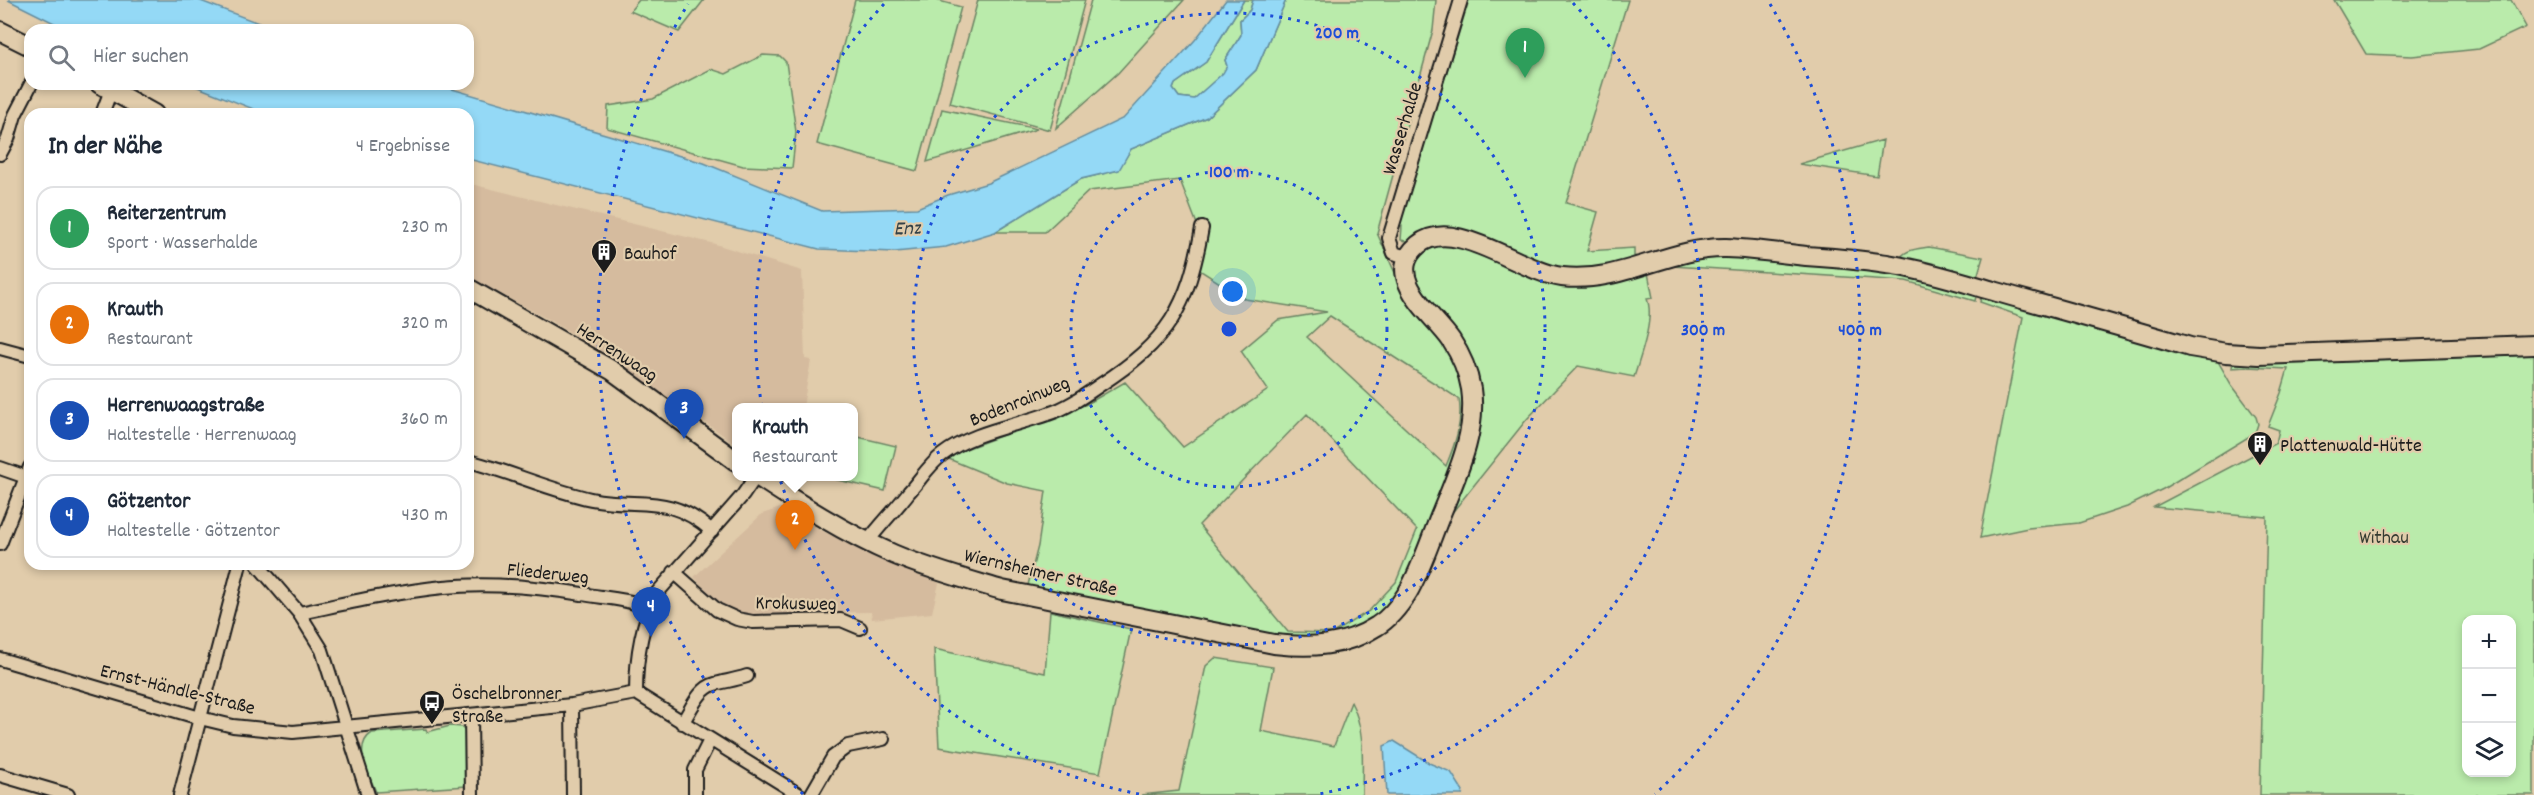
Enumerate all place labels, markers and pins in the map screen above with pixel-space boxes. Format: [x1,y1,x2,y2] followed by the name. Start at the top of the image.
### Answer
[1506,28,1544,78] pin: 1
[589,237,619,275] building icon: Bauhof
[624,241,678,269] place label: Bauhof
[1219,319,1239,339] centre of rings
[664,390,704,439] pin: 3
[2245,429,2275,467] building icon: Plattenwald-Hütte
[2280,433,2422,461] place label: Plattenwald-Hütte
[776,500,814,550] pin: 2
[632,588,670,637] pin: 4
[452,681,562,732] place label: Öschelbronner Straße
[417,688,447,726] bus stop icon: Öschelbronner Straße

